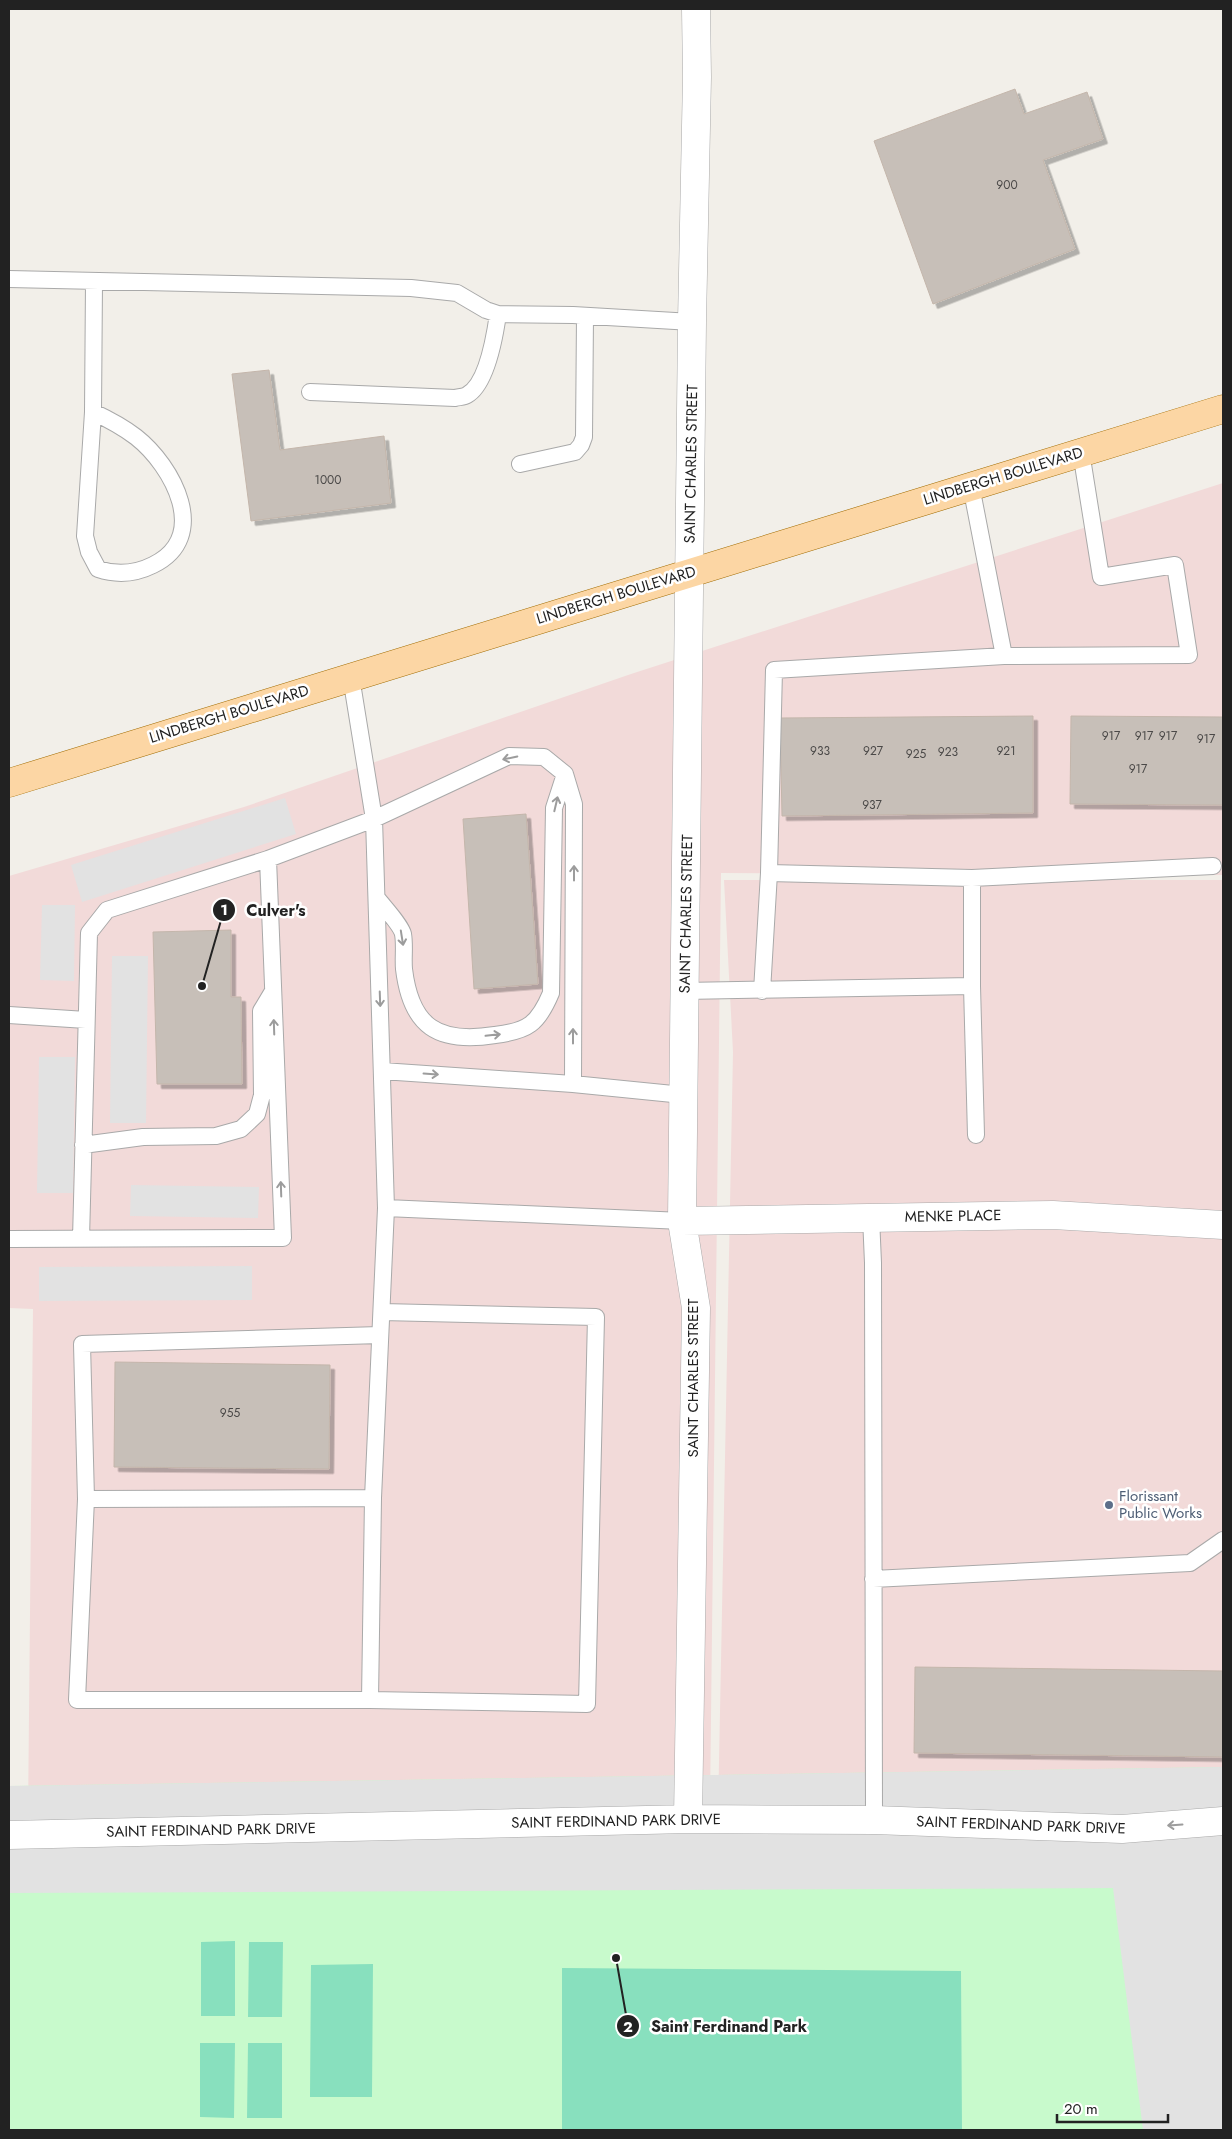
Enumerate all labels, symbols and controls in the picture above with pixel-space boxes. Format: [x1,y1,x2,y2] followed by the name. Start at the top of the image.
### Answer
[996,176,1018,194] house number: 900
[679,384,703,544] street label: SAINT CHARLES STREET
[921,441,1085,511] street label: LINDBERGH BOULEVARD
[314,471,342,489] house number: 1000
[534,560,698,630] street label: LINDBERGH BOULEVARD
[147,679,311,749] street label: LINDBERGH BOULEVARD
[1102,727,1121,745] house number: 917
[1135,727,1154,745] house number: 917
[1159,727,1178,745] house number: 917
[1197,730,1216,748] house number: 917
[810,742,830,760] house number: 933
[863,742,884,760] house number: 927
[996,742,1016,760] house number: 921
[938,743,959,761] house number: 923
[906,745,926,763] house number: 925
[502,754,518,763] one-way arrow
[1129,760,1148,778] house number: 917
[552,796,561,812] one-way arrow
[862,796,882,814] house number: 937
[674,834,698,994] street label: SAINT CHARLES STREET
[569,865,579,882] one-way arrow
[212,894,316,925] callout: Culver's
[220,899,228,921] text: 1
[246,899,306,922] text: Culver's
[398,930,408,946] one-way arrow
[375,991,384,1007] one-way arrow
[269,1019,279,1035] one-way arrow
[568,1028,578,1044] one-way arrow
[485,1030,501,1040] one-way arrow
[422,1070,438,1079] one-way arrow
[276,1181,285,1197] one-way arrow
[904,1204,1002,1228] street label: MENKE PLACE
[682,1298,704,1458] street label: SAINT CHARLES STREET
[220,1404,240,1422] house number: 955
[1119,1485,1202,1524] place label: Florissant Public Works
[1103,1499,1115,1511] marker: Florissant Public Works
[511,1808,721,1834] street label: SAINT FERDINAND PARK DRIVE
[916,1810,1126,1840] street label: SAINT FERDINAND PARK DRIVE
[106,1817,316,1843] street label: SAINT FERDINAND PARK DRIVE
[1167,1820,1183,1830] one-way arrow
[616,2011,817,2042] callout: Saint Ferdinand Park
[651,2015,808,2038] text: Saint Ferdinand Park
[623,2016,633,2038] text: 2
[1057,2092,1168,2124] scale bar
[1064,2098,1098,2120] text: 20 m

